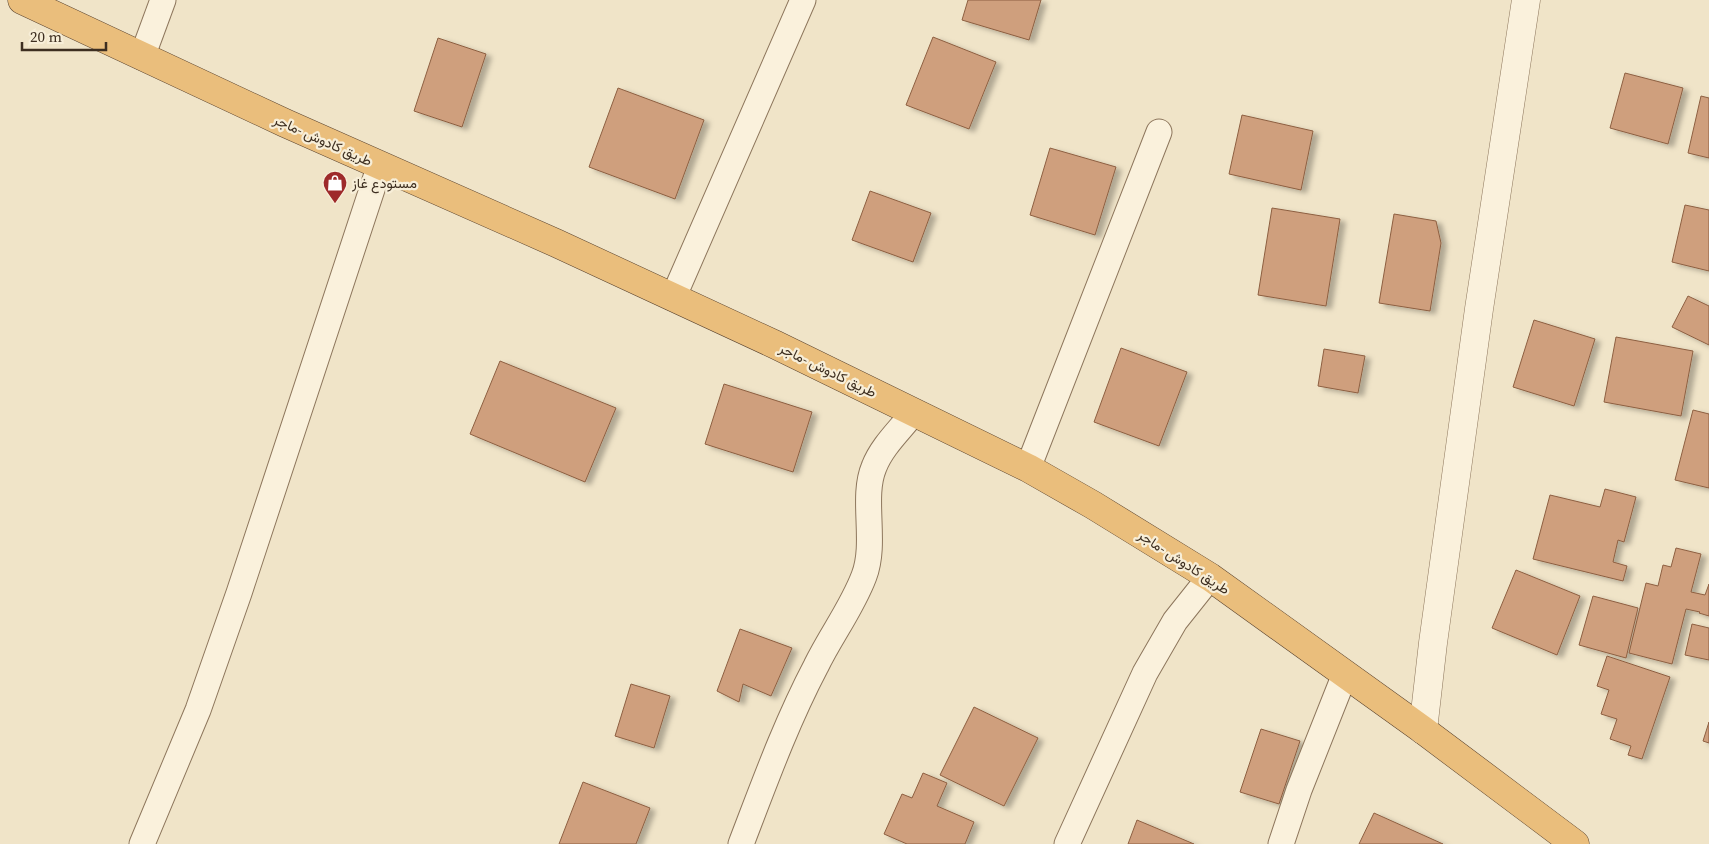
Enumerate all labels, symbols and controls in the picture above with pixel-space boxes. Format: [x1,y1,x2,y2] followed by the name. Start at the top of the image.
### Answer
[22,20,106,52] scale bar
[30,26,62,47] text: 20 m
[270,109,375,171] street label: طريق كادوش -ماجر
[322,170,348,204] shop icon: مستودع غاز
[351,173,417,194] place label: مستودع غاز
[775,337,880,402] street label: طريق كادوش -ماجر
[1133,524,1234,599] street label: طريق كادوش -ماجر

